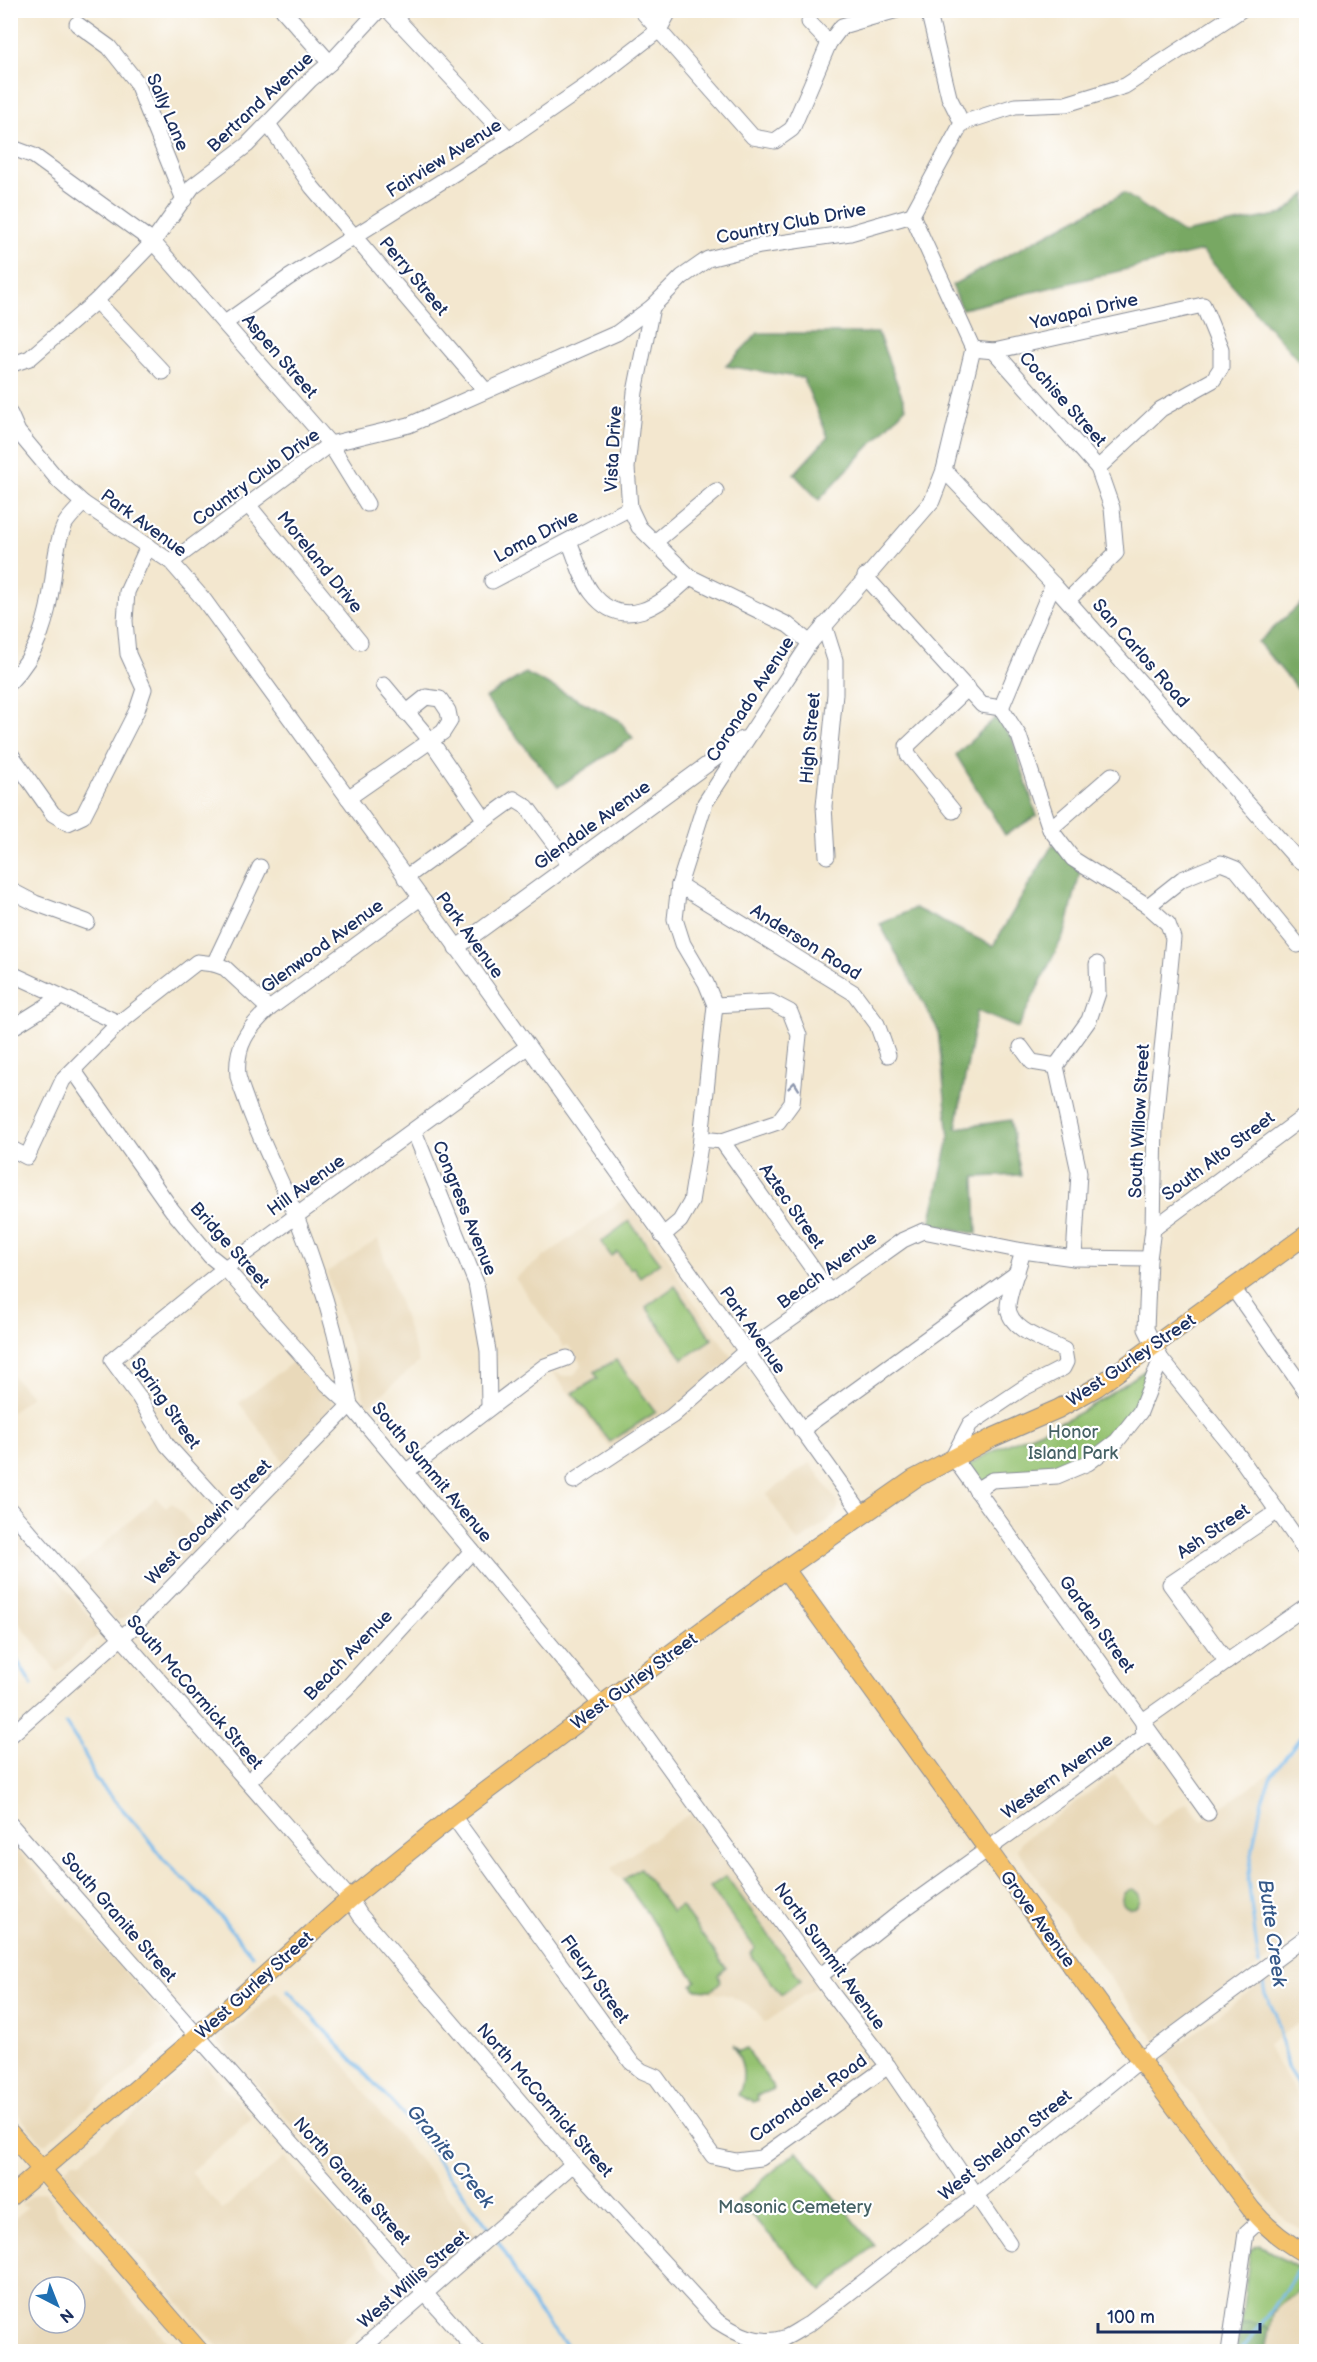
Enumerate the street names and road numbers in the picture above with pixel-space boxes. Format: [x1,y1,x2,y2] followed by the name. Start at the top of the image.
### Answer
[203,48,318,157] street label: Bertrand Avenue
[142,70,193,154] street label: Sally Lane
[383,114,506,202] street label: Fairview Avenue
[715,199,868,248] street label: Country Club Drive
[375,233,453,320] street label: Perry Street
[1027,289,1140,334] street label: Yavapai Drive
[237,310,322,403] street label: Aspen Street
[1015,348,1111,451] street label: Cochise Street
[601,405,626,493] street label: Vista Drive
[189,424,324,531] street label: Country Club Drive
[97,485,191,562] street label: Park Avenue
[491,505,582,567] street label: Loma Drive
[272,507,367,617] street label: Moreland Drive
[1088,595,1193,712] street label: San Carlos Road
[702,632,799,766] street label: Coronado Avenue
[796,691,825,785] street label: High Street
[530,776,655,875] street label: Glendale Avenue
[431,888,508,983] street label: Park Avenue
[257,895,388,998] street label: Glenwood Avenue
[747,900,865,985] street label: Anderson Road
[1125,1043,1154,1199] street label: South Willow Street
[1158,1107,1279,1206] street label: South Alto Street
[428,1138,501,1279] street label: Congress Avenue
[263,1150,349,1221] street label: Hill Avenue
[755,1160,829,1253] street label: Aztec Street
[186,1198,274,1293] street label: Bridge Street
[773,1227,881,1314] street label: Beach Avenue
[715,1283,790,1378] street label: Park Avenue
[1063,1309,1200,1411] street label: West Gurley Street
[126,1354,205,1453] street label: Spring Street
[367,1398,497,1547] street label: South Summit Avenue
[141,1455,276,1590] street label: West Goodwin Street
[1173,1499,1254,1563] street label: Ash Street
[1054,1572,1139,1677] street label: Garden Street
[300,1605,397,1705] street label: Beach Avenue
[122,1611,268,1774] street label: South McCormick Street
[567,1628,702,1734] street label: West Gurley Street
[997,1729,1117,1824] street label: Western Avenue
[57,1848,181,1987] street label: South Granite Street
[996,1867,1080,1972] street label: Grove Avenue
[769,1879,890,2034] street label: North Summit Avenue
[191,1927,318,2044] street label: West Gurley Street
[556,1931,634,2028] street label: Fleury Street
[472,2019,617,2182] street label: North McCormick Street
[746,2050,871,2147] street label: Carondolet Road
[935,2085,1076,2205] street label: West Sheldon Street
[289,2113,415,2250] street label: North Granite Street
[354,2225,473,2333] street label: West Willis Street

